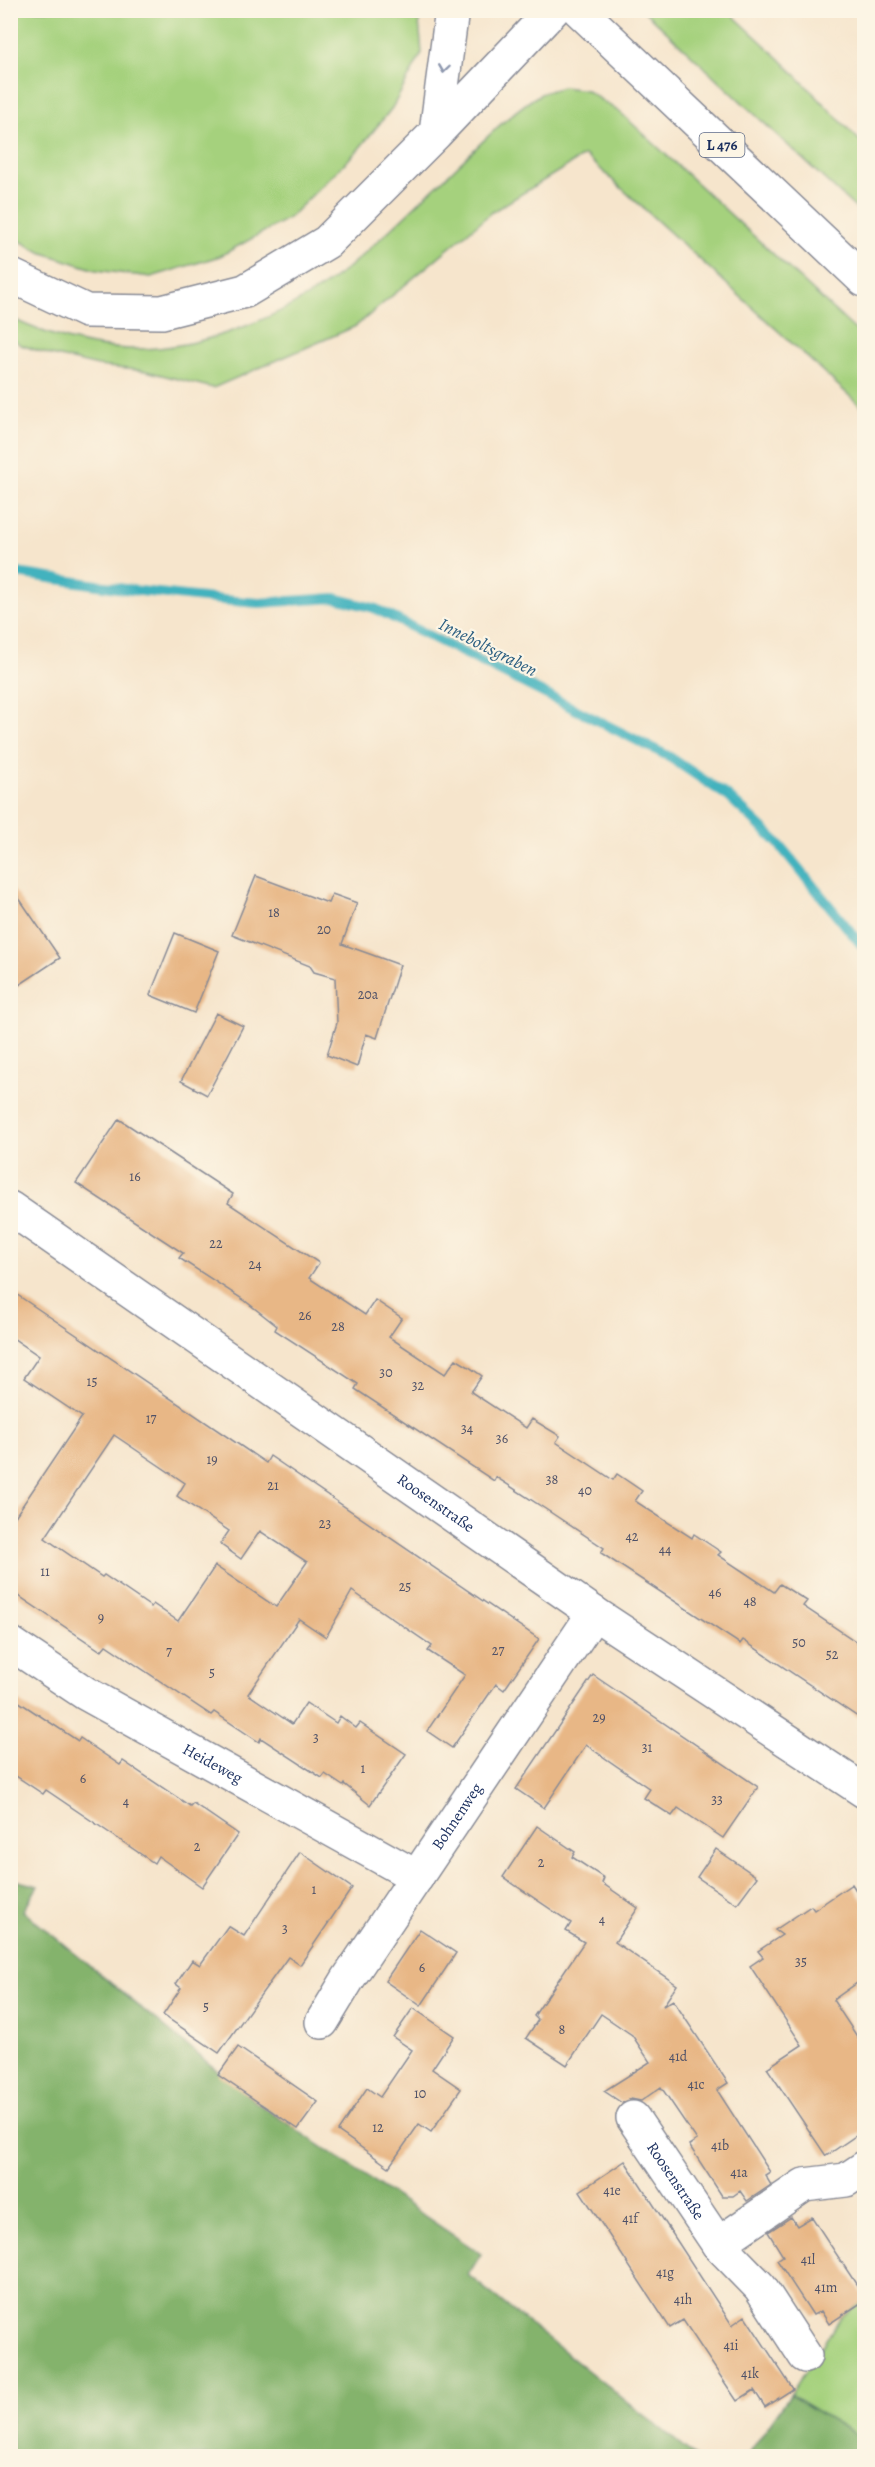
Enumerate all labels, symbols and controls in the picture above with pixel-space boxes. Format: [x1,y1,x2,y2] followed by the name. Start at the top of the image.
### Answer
[439,64,451,73] one-way arrow
[700,133,744,157] road number: L 476
[435,612,541,682] water label: Inneboltsgraben
[268,903,280,922] house number: 18
[317,920,331,939] house number: 20
[358,985,379,1004] house number: 20a
[129,1167,141,1186] house number: 16
[209,1234,223,1253] house number: 22
[249,1255,262,1274] house number: 24
[298,1306,312,1325] house number: 26
[331,1317,345,1336] house number: 28
[379,1363,393,1382] house number: 30
[87,1372,97,1391] house number: 15
[412,1376,425,1395] house number: 32
[146,1409,156,1428] house number: 17
[461,1419,473,1438] house number: 34
[496,1429,508,1448] house number: 36
[206,1450,218,1469] house number: 19
[393,1469,479,1538] street label: Roosenstraße
[546,1470,559,1489] house number: 38
[267,1476,279,1495] house number: 21
[578,1481,592,1500] house number: 40
[319,1514,331,1533] house number: 23
[626,1527,639,1546] house number: 42
[659,1540,671,1559] house number: 44
[40,1562,50,1581] house number: 11
[399,1577,411,1596] house number: 25
[709,1583,721,1602] house number: 46
[743,1592,757,1611] house number: 48
[98,1608,104,1627] house number: 9
[792,1633,806,1652] house number: 50
[492,1641,504,1660] house number: 27
[166,1642,172,1661] house number: 7
[826,1645,839,1664] house number: 52
[209,1663,215,1682] house number: 5
[592,1708,606,1727] house number: 29
[313,1728,319,1747] house number: 3
[179,1738,246,1789] street label: Heideweg
[642,1738,653,1757] house number: 31
[361,1759,366,1778] house number: 1
[80,1769,86,1788] house number: 6
[427,1779,488,1854] street label: Bohnenweg
[711,1790,723,1809] house number: 33
[123,1792,129,1811] house number: 4
[194,1837,201,1856] house number: 2
[538,1853,545,1872] house number: 2
[312,1880,317,1899] house number: 1
[599,1910,605,1929] house number: 4
[282,1919,288,1938] house number: 3
[795,1952,807,1971] house number: 35
[419,1958,425,1977] house number: 6
[203,1997,209,2016] house number: 5
[559,2020,566,2039] house number: 8
[669,2047,688,2066] house number: 41d
[687,2075,705,2094] house number: 41c
[414,2084,426,2103] house number: 10
[372,2118,384,2137] house number: 12
[711,2136,729,2155] house number: 41b
[641,2138,710,2224] street label: Roosenstraße
[730,2163,748,2182] house number: 41a
[603,2181,621,2200] house number: 41e
[622,2209,640,2228] house number: 41f
[801,2250,816,2269] house number: 41l
[656,2263,674,2282] house number: 41g
[815,2278,838,2297] house number: 41m
[674,2290,693,2309] house number: 41h
[723,2336,739,2355] house number: 41i
[741,2364,759,2383] house number: 41k

